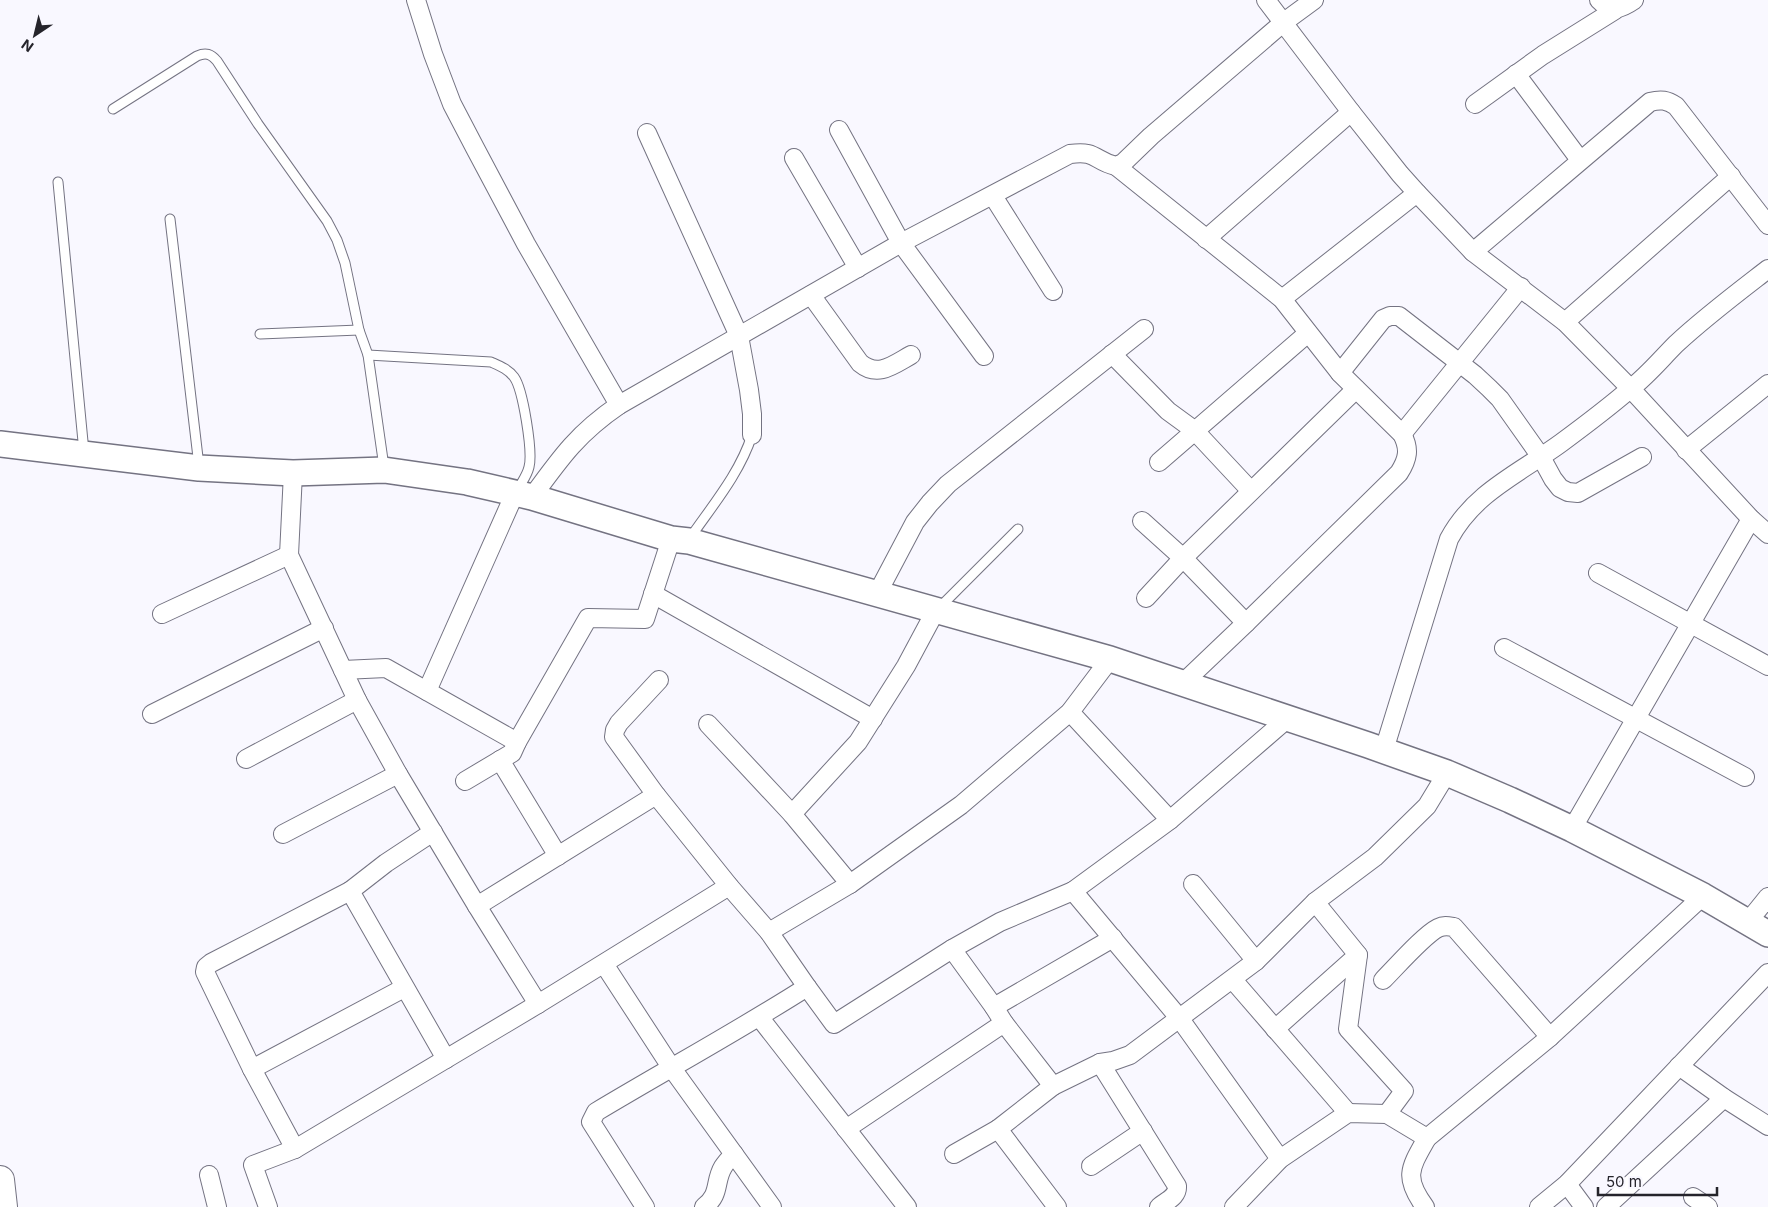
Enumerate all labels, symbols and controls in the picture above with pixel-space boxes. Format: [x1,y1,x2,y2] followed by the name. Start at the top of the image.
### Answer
[10,10,60,60] north arrow
[18,36,37,56] text: N
[1598,1164,1717,1196] scale bar
[1606,1172,1642,1191] text: 50 m

